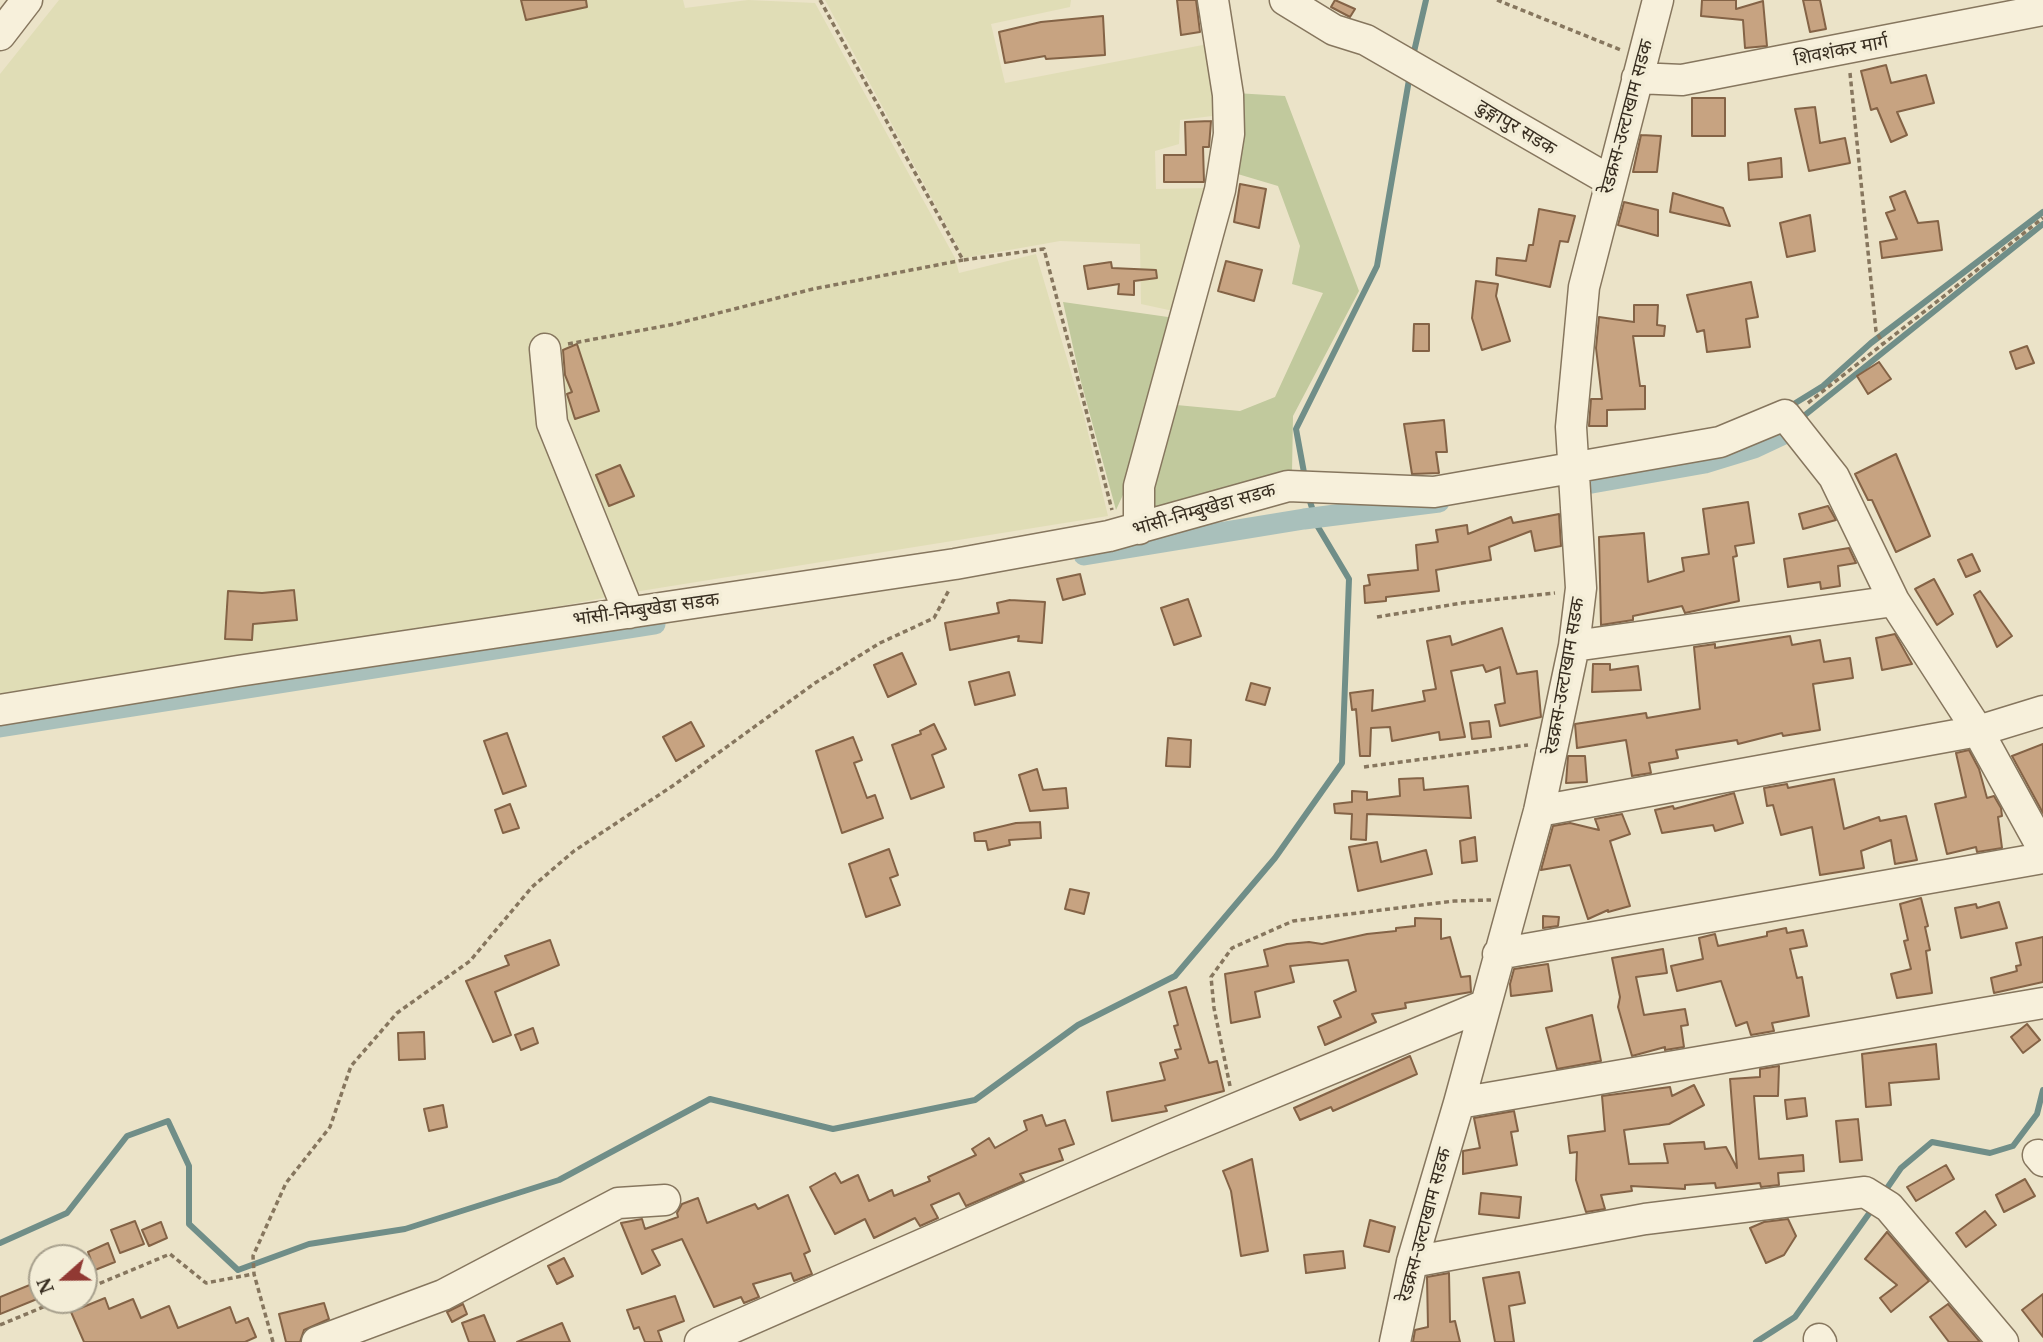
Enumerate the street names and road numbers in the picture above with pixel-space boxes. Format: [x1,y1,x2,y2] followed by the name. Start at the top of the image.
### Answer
[1792,31,1890,71] street label: शिवशंकर मार्ग
[1595,37,1659,197] street label: रेडक्रस-उल्टाखाम सडक
[1472,95,1560,161] street label: ढुङ्गापुर सडक
[1130,479,1278,541] street label: भांसी-निम्बुखेडा सडक
[571,588,721,632] street label: भांसी-निम्बुखेडा सडक
[1540,596,1590,756] street label: रेडक्रस-उल्टाखाम सडक
[1393,1145,1457,1305] street label: रेडक्रस-उल्टाखाम सडक

